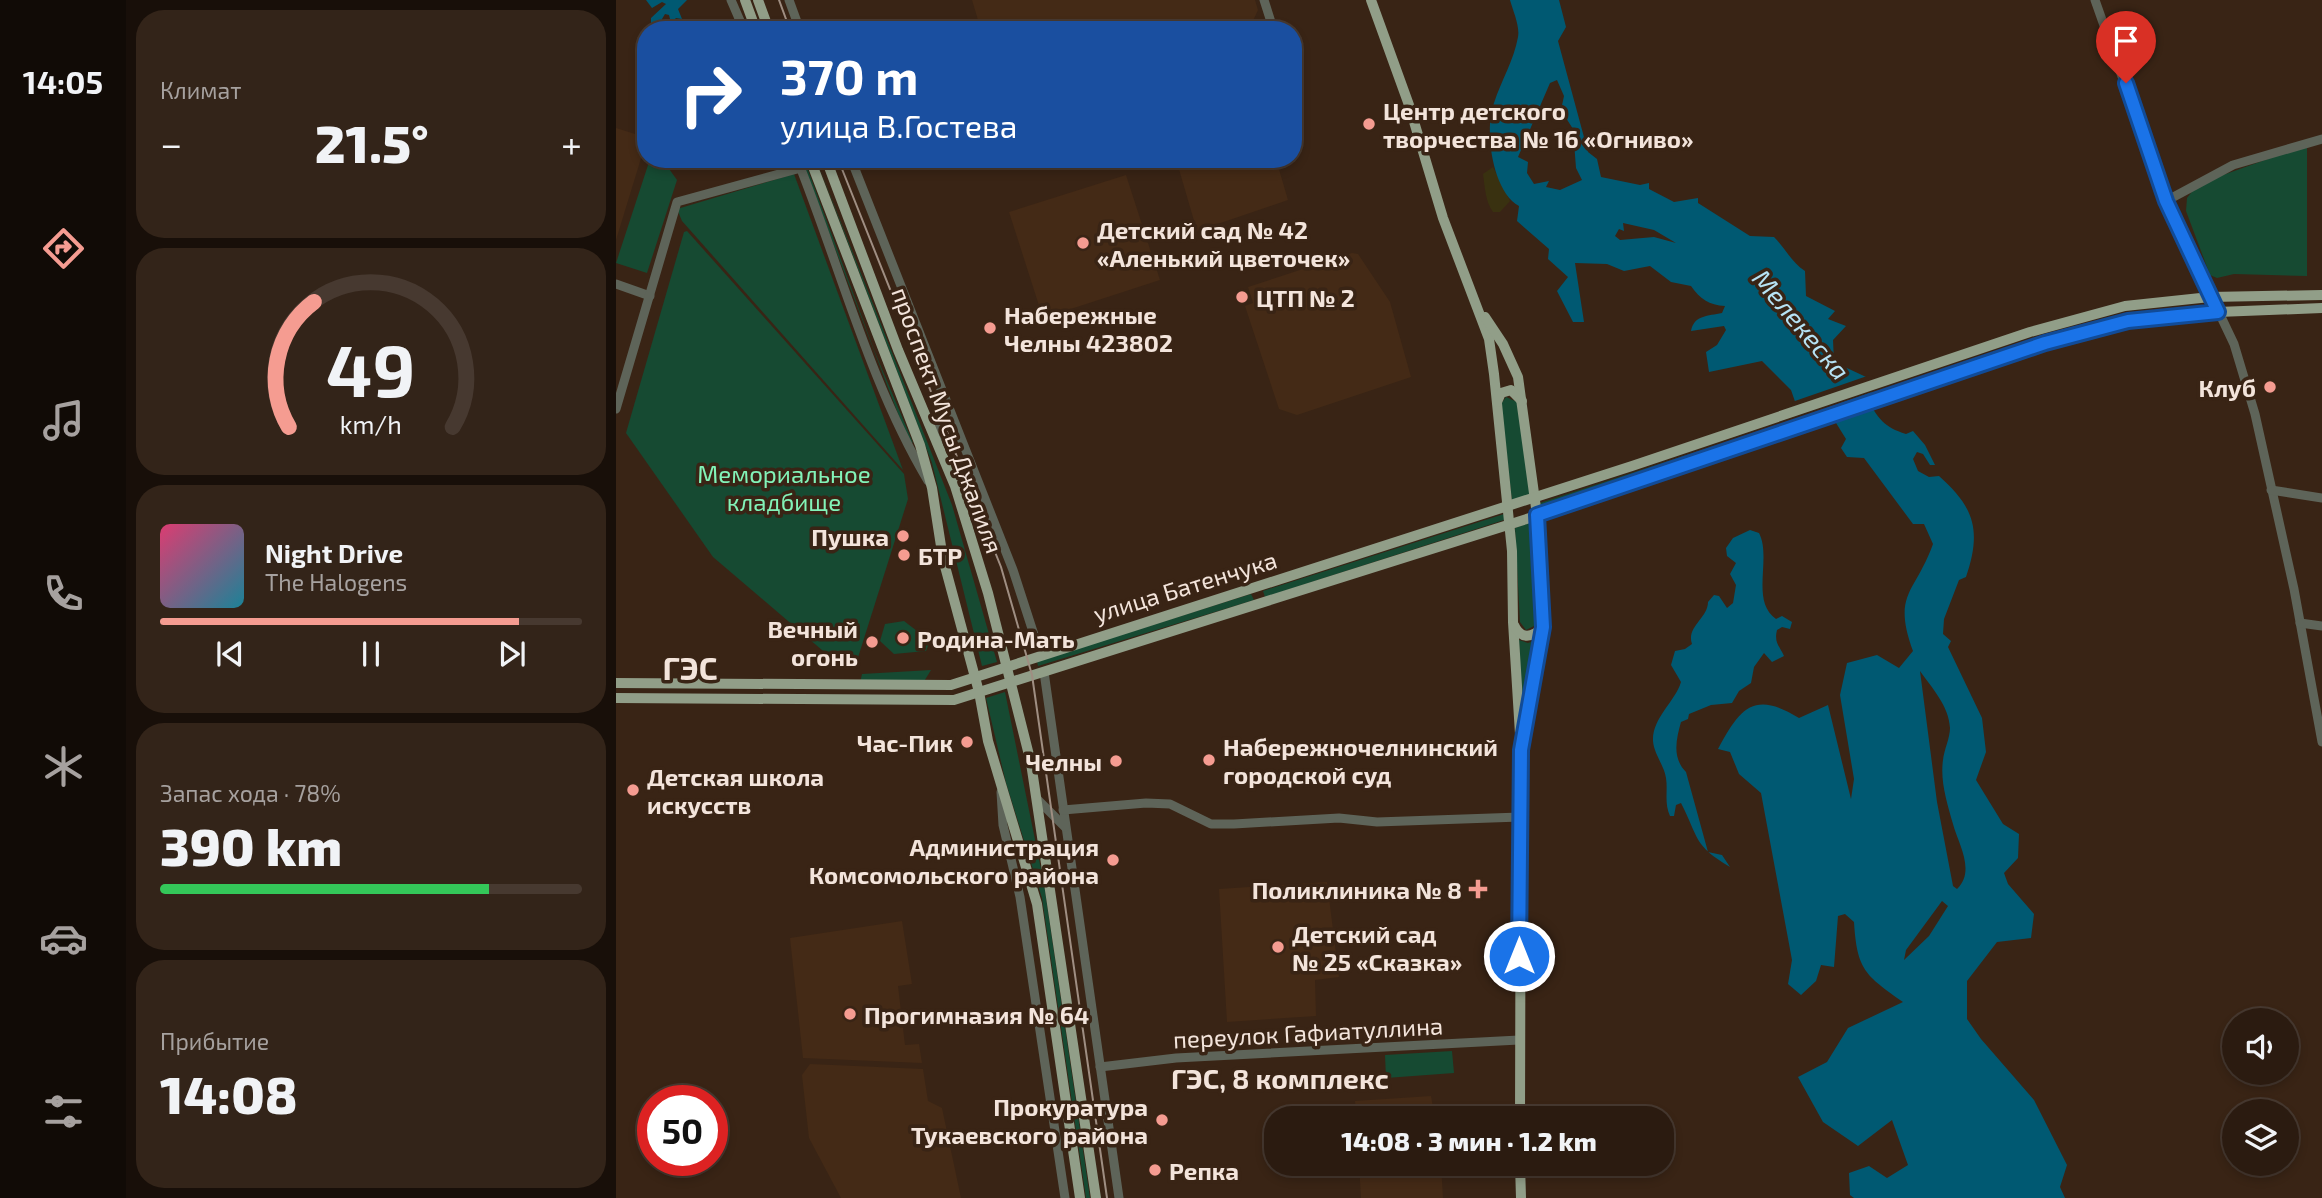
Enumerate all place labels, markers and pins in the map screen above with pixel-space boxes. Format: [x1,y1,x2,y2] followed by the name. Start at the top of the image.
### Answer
[2096,11,2156,83] pin
[1383,96,1694,153] place label: Центр детского творчества № 16 «Огниво»
[1361,116,1377,132] marker: Центр детского творчества № 16 «Огниво»
[1097,215,1350,272] place label: Детский сад № 42 «Аленький цветочек»
[1075,235,1091,251] marker: Детский сад № 42 «Аленький цветочек»
[1256,283,1355,312] place label: ЦТП № 2
[1234,289,1250,305] marker: ЦТП № 2
[1004,300,1173,357] place label: Набережные Челны 423802
[982,320,998,336] marker: Набережные Челны 423802
[2199,373,2256,402] place label: Клуб
[2262,379,2278,395] marker: Клуб
[811,522,889,551] place label: Пушка
[895,528,911,544] marker: Пушка
[918,541,962,570] place label: БТР
[896,547,912,563] marker: БТР
[767,614,858,671] place label: Вечный огонь
[917,624,1075,653] place label: Родина-Мать
[895,630,911,646] marker: Родина-Мать
[864,634,880,650] marker: Вечный огонь
[857,728,953,757] place label: Час-Пик
[1223,732,1498,789] place label: Набережночелнинский городской суд
[959,734,975,750] marker: Час-Пик
[1025,747,1102,776] place label: Челны
[1201,752,1217,768] marker: Набережночелнинский городской суд
[1108,753,1124,769] marker: Челны
[647,762,824,819] place label: Детская школа искусств
[625,782,641,798] marker: Детская школа искусств
[809,832,1099,889] place label: Администрация Комсомольского района
[1105,852,1121,868] marker: Администрация Комсомольского района
[1252,875,1462,904] place label: Поликлиника № 8
[1468,879,1488,899] marker: Поликлиника № 8
[1292,919,1462,976] place label: Детский сад № 25 «Сказка»
[1270,939,1286,955] marker: Детский сад № 25 «Сказка»
[864,1000,1089,1029] place label: Прогимназия № 64
[842,1006,858,1022] marker: Прогимназия № 64
[911,1092,1148,1149] place label: Прокуратура Тукаевского района
[1154,1112,1170,1128] marker: Прокуратура Тукаевского района
[1169,1156,1239,1185] place label: Репка
[1147,1162,1163,1178] marker: Репка

